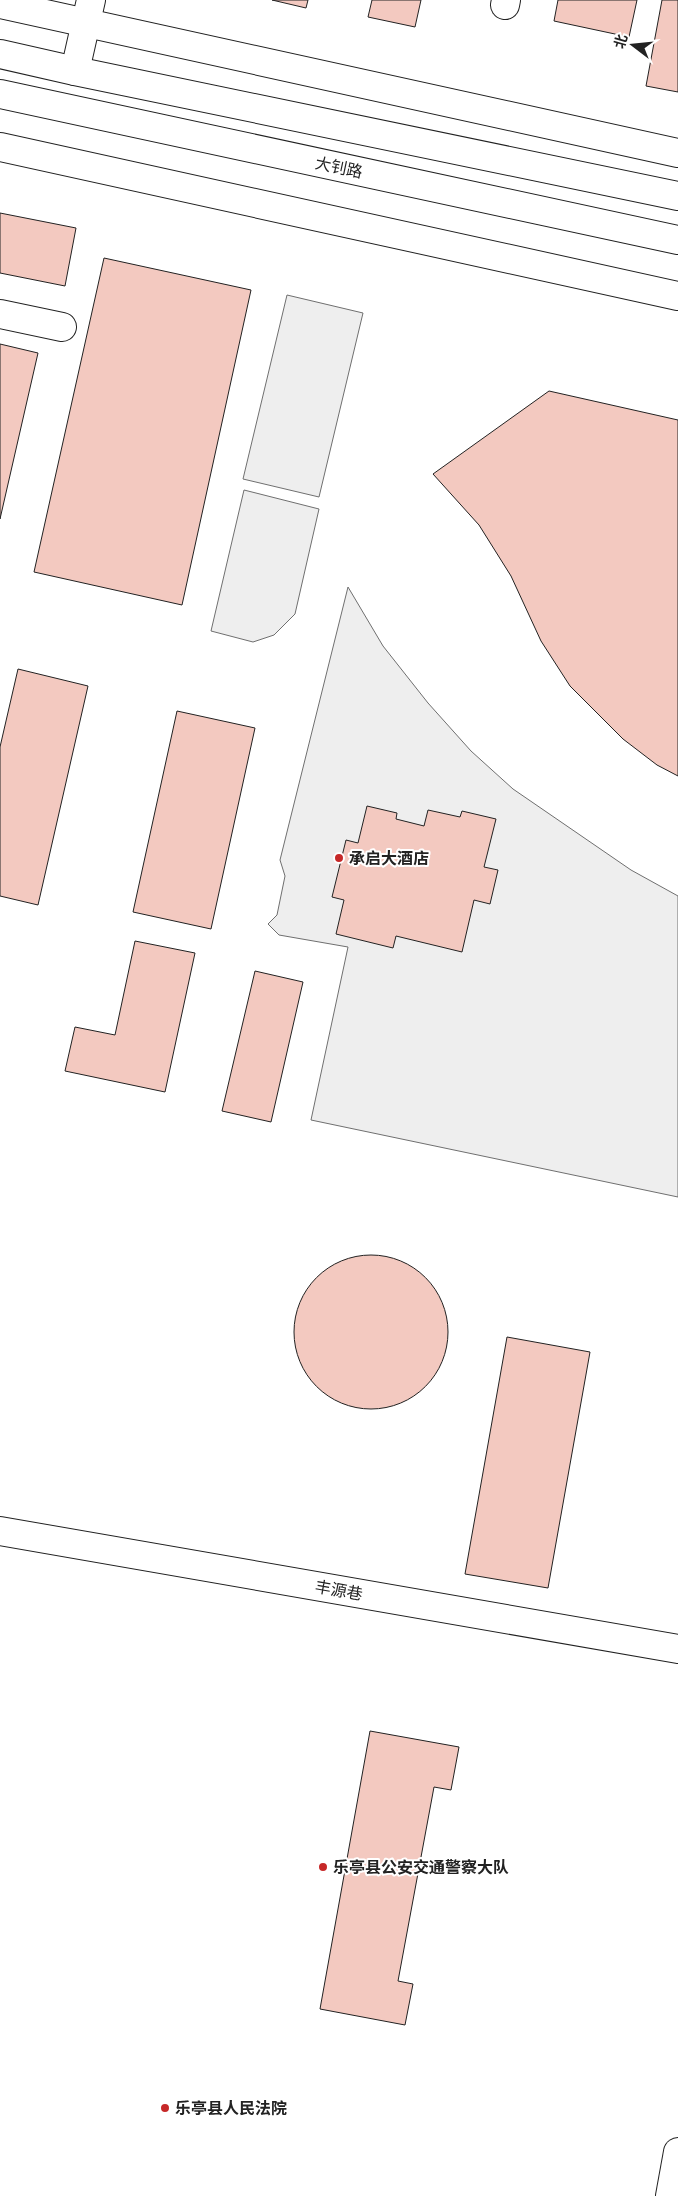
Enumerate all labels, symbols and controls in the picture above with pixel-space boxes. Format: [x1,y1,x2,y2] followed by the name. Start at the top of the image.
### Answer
[608,20,658,70] north arrow
[611,32,631,51] text: 北
[313,154,364,183] street label: 大钊路
[349,850,429,869] place label: 承启大酒店
[333,852,345,864] marker: 承启大酒店
[313,1578,364,1605] street label: 丰源巷
[333,1858,509,1878] place label: 乐亭县公安交通警察大队
[317,1861,329,1873] marker: 乐亭县公安交通警察大队
[175,2100,287,2119] place label: 乐亭县人民法院
[159,2102,171,2114] marker: 乐亭县人民法院

